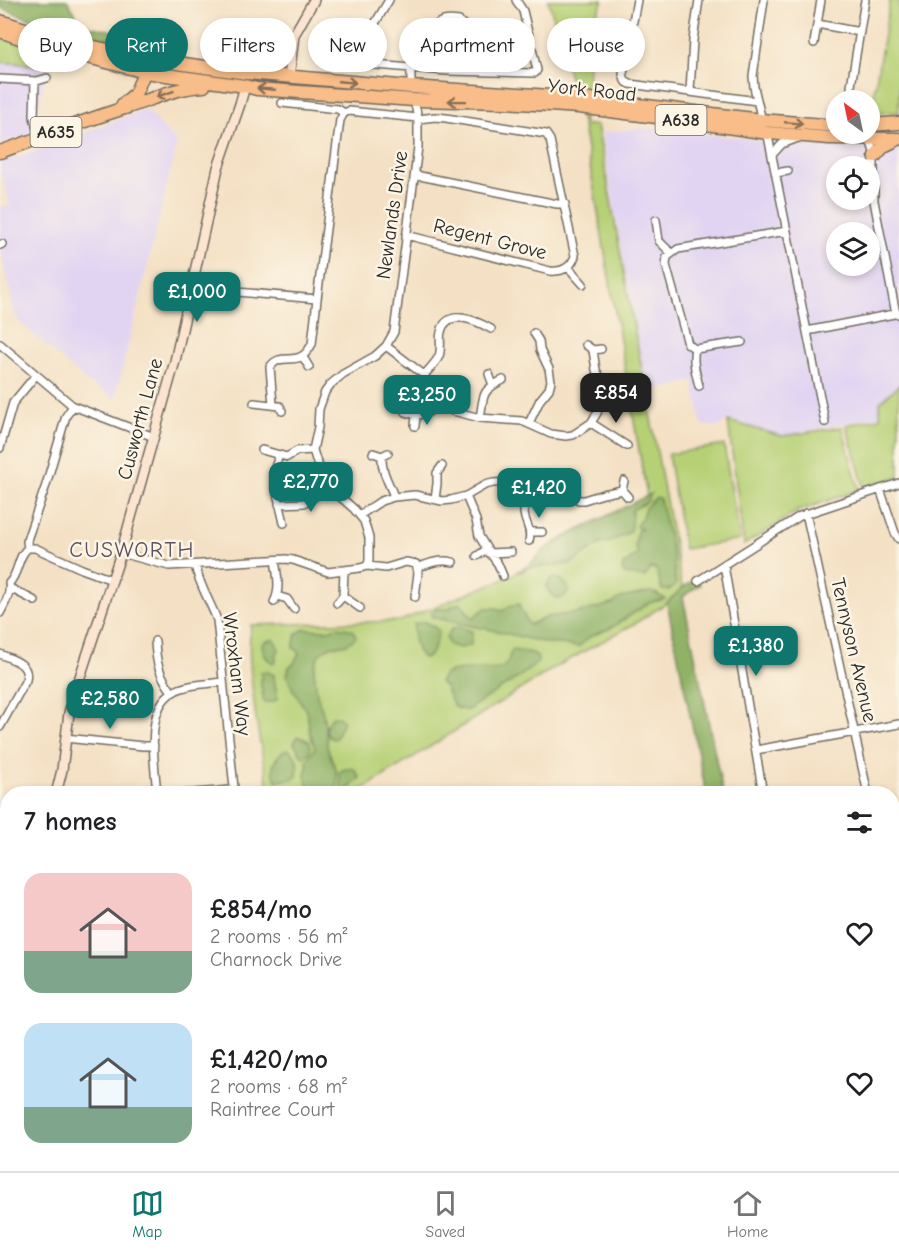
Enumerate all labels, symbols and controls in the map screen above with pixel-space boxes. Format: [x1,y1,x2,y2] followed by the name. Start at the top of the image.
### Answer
[18,18,93,72] chip: Buy
[105,18,188,72] chip: Rent
[200,18,296,72] chip: Filters
[308,18,387,72] chip: New
[399,18,535,72] chip: Apartment
[547,18,645,72] chip: House
[547,74,637,106] street label: York Road
[337,77,357,88] one-way arrow
[257,83,277,94] one-way arrow
[156,89,175,100] one-way arrow
[826,90,880,144] north arrow
[826,90,880,276] map controls
[448,95,468,107] one-way arrow
[656,105,706,135] road number: A638
[31,117,82,147] road number: A635
[784,118,804,129] one-way arrow
[372,149,412,281] street label: Newlands Drive
[826,156,880,210] button: locate
[431,214,549,264] street label: Regent Grove
[826,222,880,276] button: layers
[148,272,246,323] pin: £1,000
[167,280,227,303] text: £1,000
[113,356,167,482] street label: Cusworth Lane
[580,373,652,424] pin: £854
[378,375,476,426] pin: £3,250
[594,381,638,404] text: £854
[398,383,456,406] text: £3,250
[262,462,360,513] pin: £2,770
[490,468,588,519] pin: £1,420
[283,470,339,493] text: £2,770
[511,476,567,499] text: £1,420
[69,537,195,563] district label: CUSWORTH
[826,576,882,724] street label: Tennyson Avenue
[218,611,256,737] street label: Wroxham Way
[707,626,805,677] pin: £1,380
[728,634,784,657] text: £1,380
[61,679,159,730] pin: £2,580
[80,687,140,710] text: £2,580
[843,806,876,839] icon: filters
[24,807,117,837] text: 7 homes
[210,895,312,925] text: £854/mo
[72,897,144,969] icon: home
[843,917,876,950] icon: heart
[210,925,348,948] text: 2 rooms · 56 m²
[210,948,342,971] text: Charnock Drive
[210,1045,328,1075] text: £1,420/mo
[72,1047,144,1119] icon: home
[843,1067,876,1100] icon: heart
[210,1075,347,1098] text: 2 rooms · 68 m²
[210,1098,334,1121] text: Raintree Court
[131,1187,164,1241] tab: Map
[425,1187,465,1241] tab: Saved
[727,1187,768,1241] tab: Home

